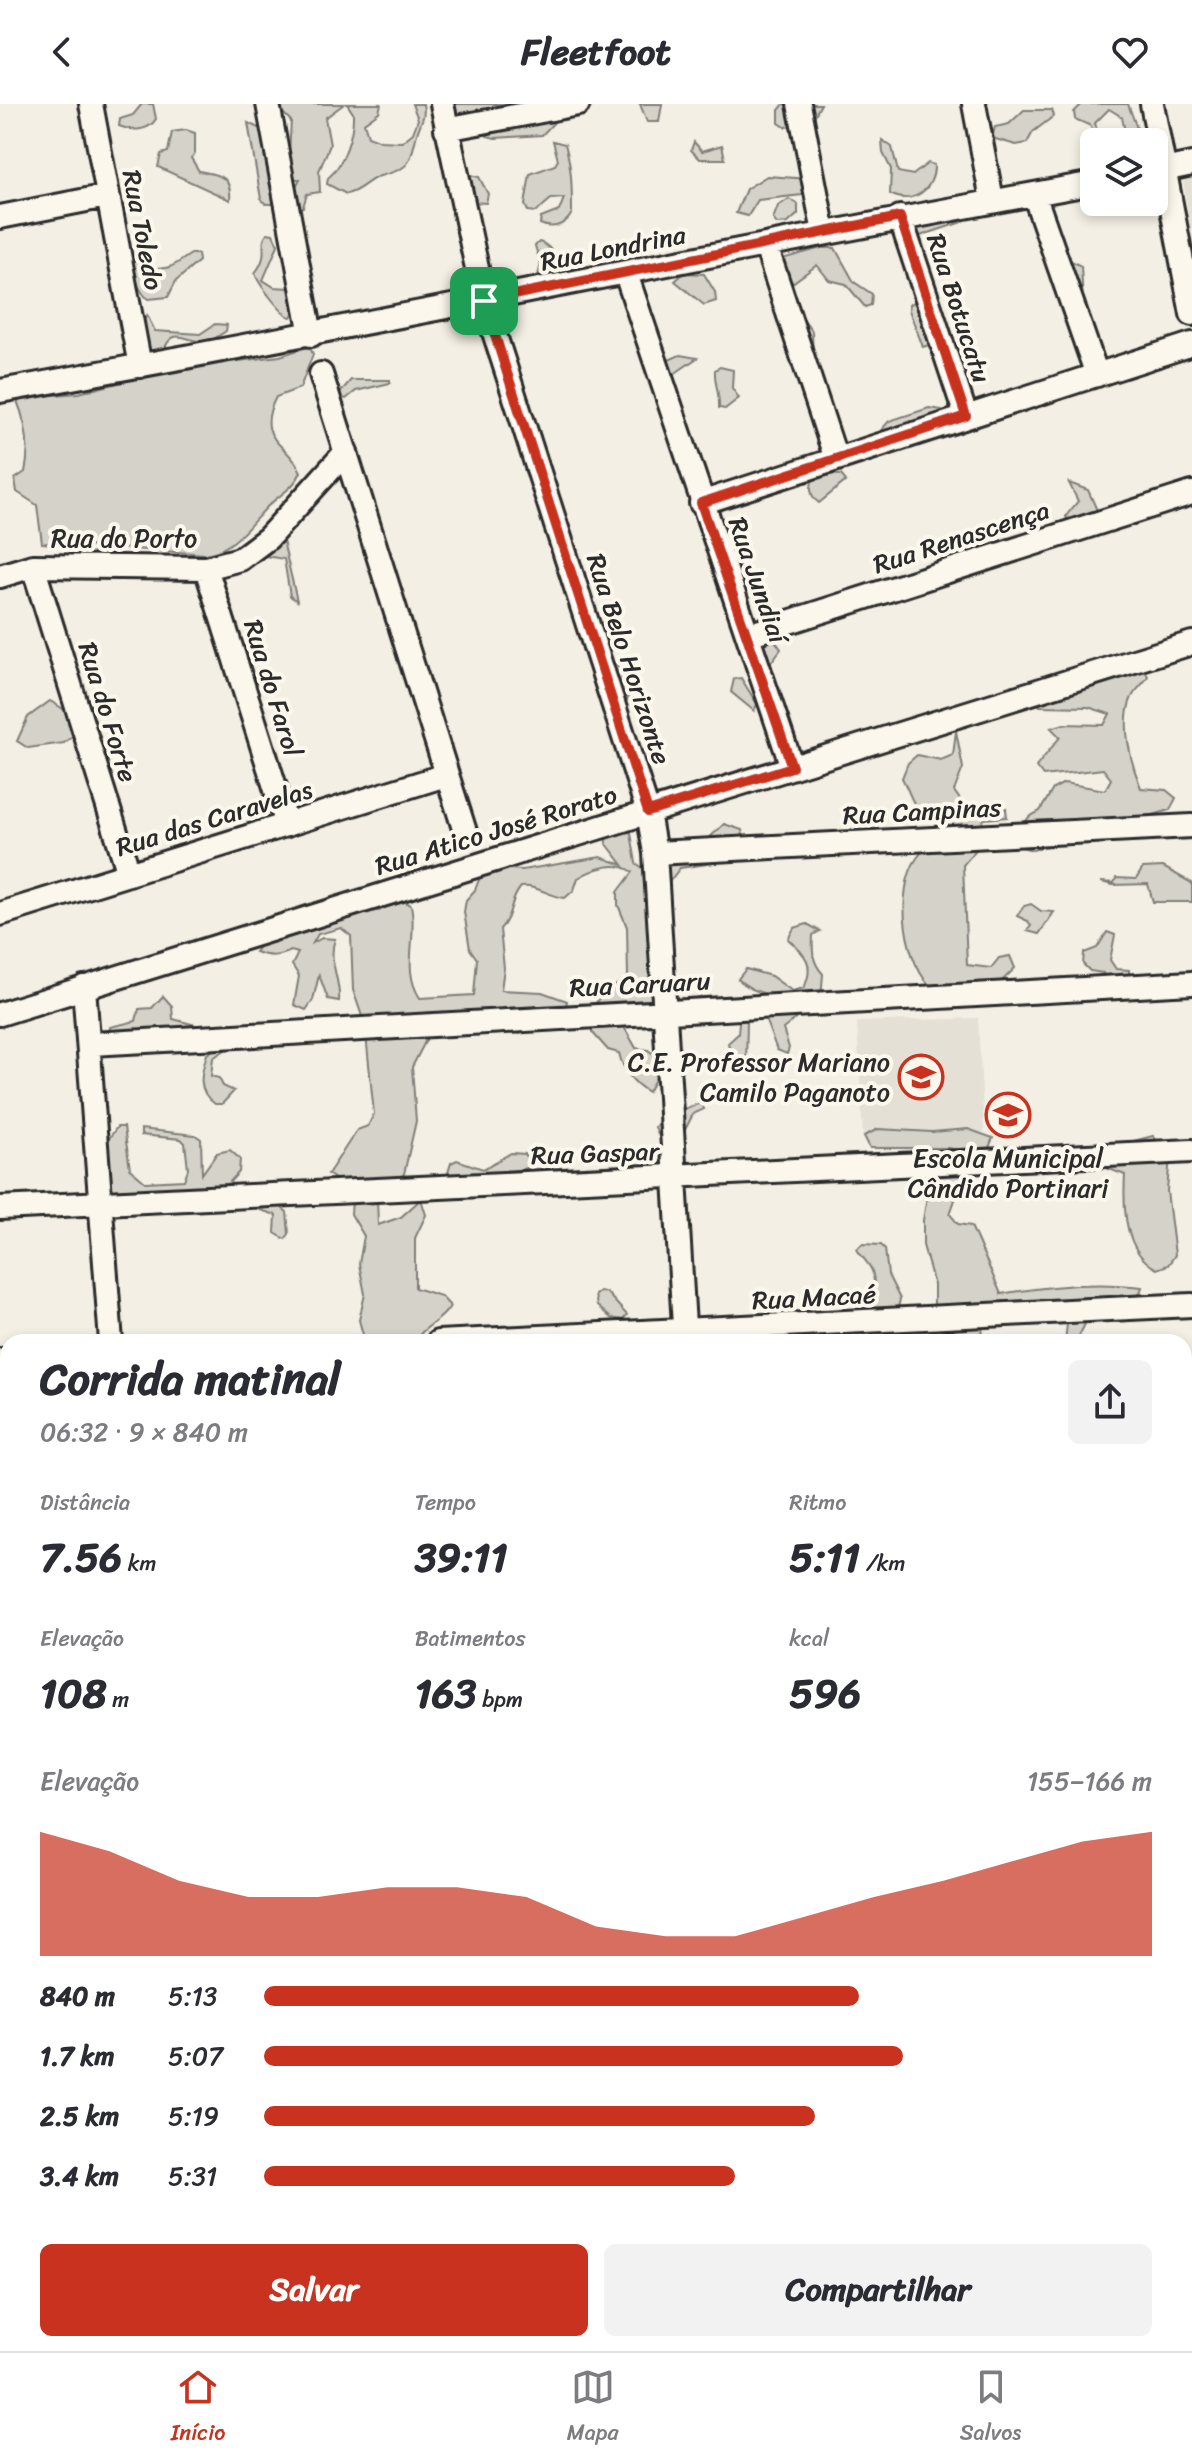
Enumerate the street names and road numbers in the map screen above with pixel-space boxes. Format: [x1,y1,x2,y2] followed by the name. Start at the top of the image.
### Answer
[109,166,177,294] street label: Rua Toledo
[536,211,690,285] street label: Rua Londrina
[913,227,1005,389] street label: Rua Botucatu
[867,487,1055,587] street label: Rua Renascença
[715,511,802,652] street label: Rua Jundiaí
[51,515,197,561] street label: Rua do Porto
[573,547,685,771] street label: Rua Belo Horizonte
[230,614,316,763] street label: Rua do Farol
[65,636,151,788] street label: Rua do Forte
[110,766,318,870] street label: Rua das Caravelas
[369,771,623,889] street label: Rua Atico José Rorato
[841,784,1004,838] street label: Rua Campinas
[568,957,712,1011] street label: Rua Caruaru
[530,1128,661,1178] street label: Rua Gaspar
[751,1271,877,1323] street label: Rua Macaé

